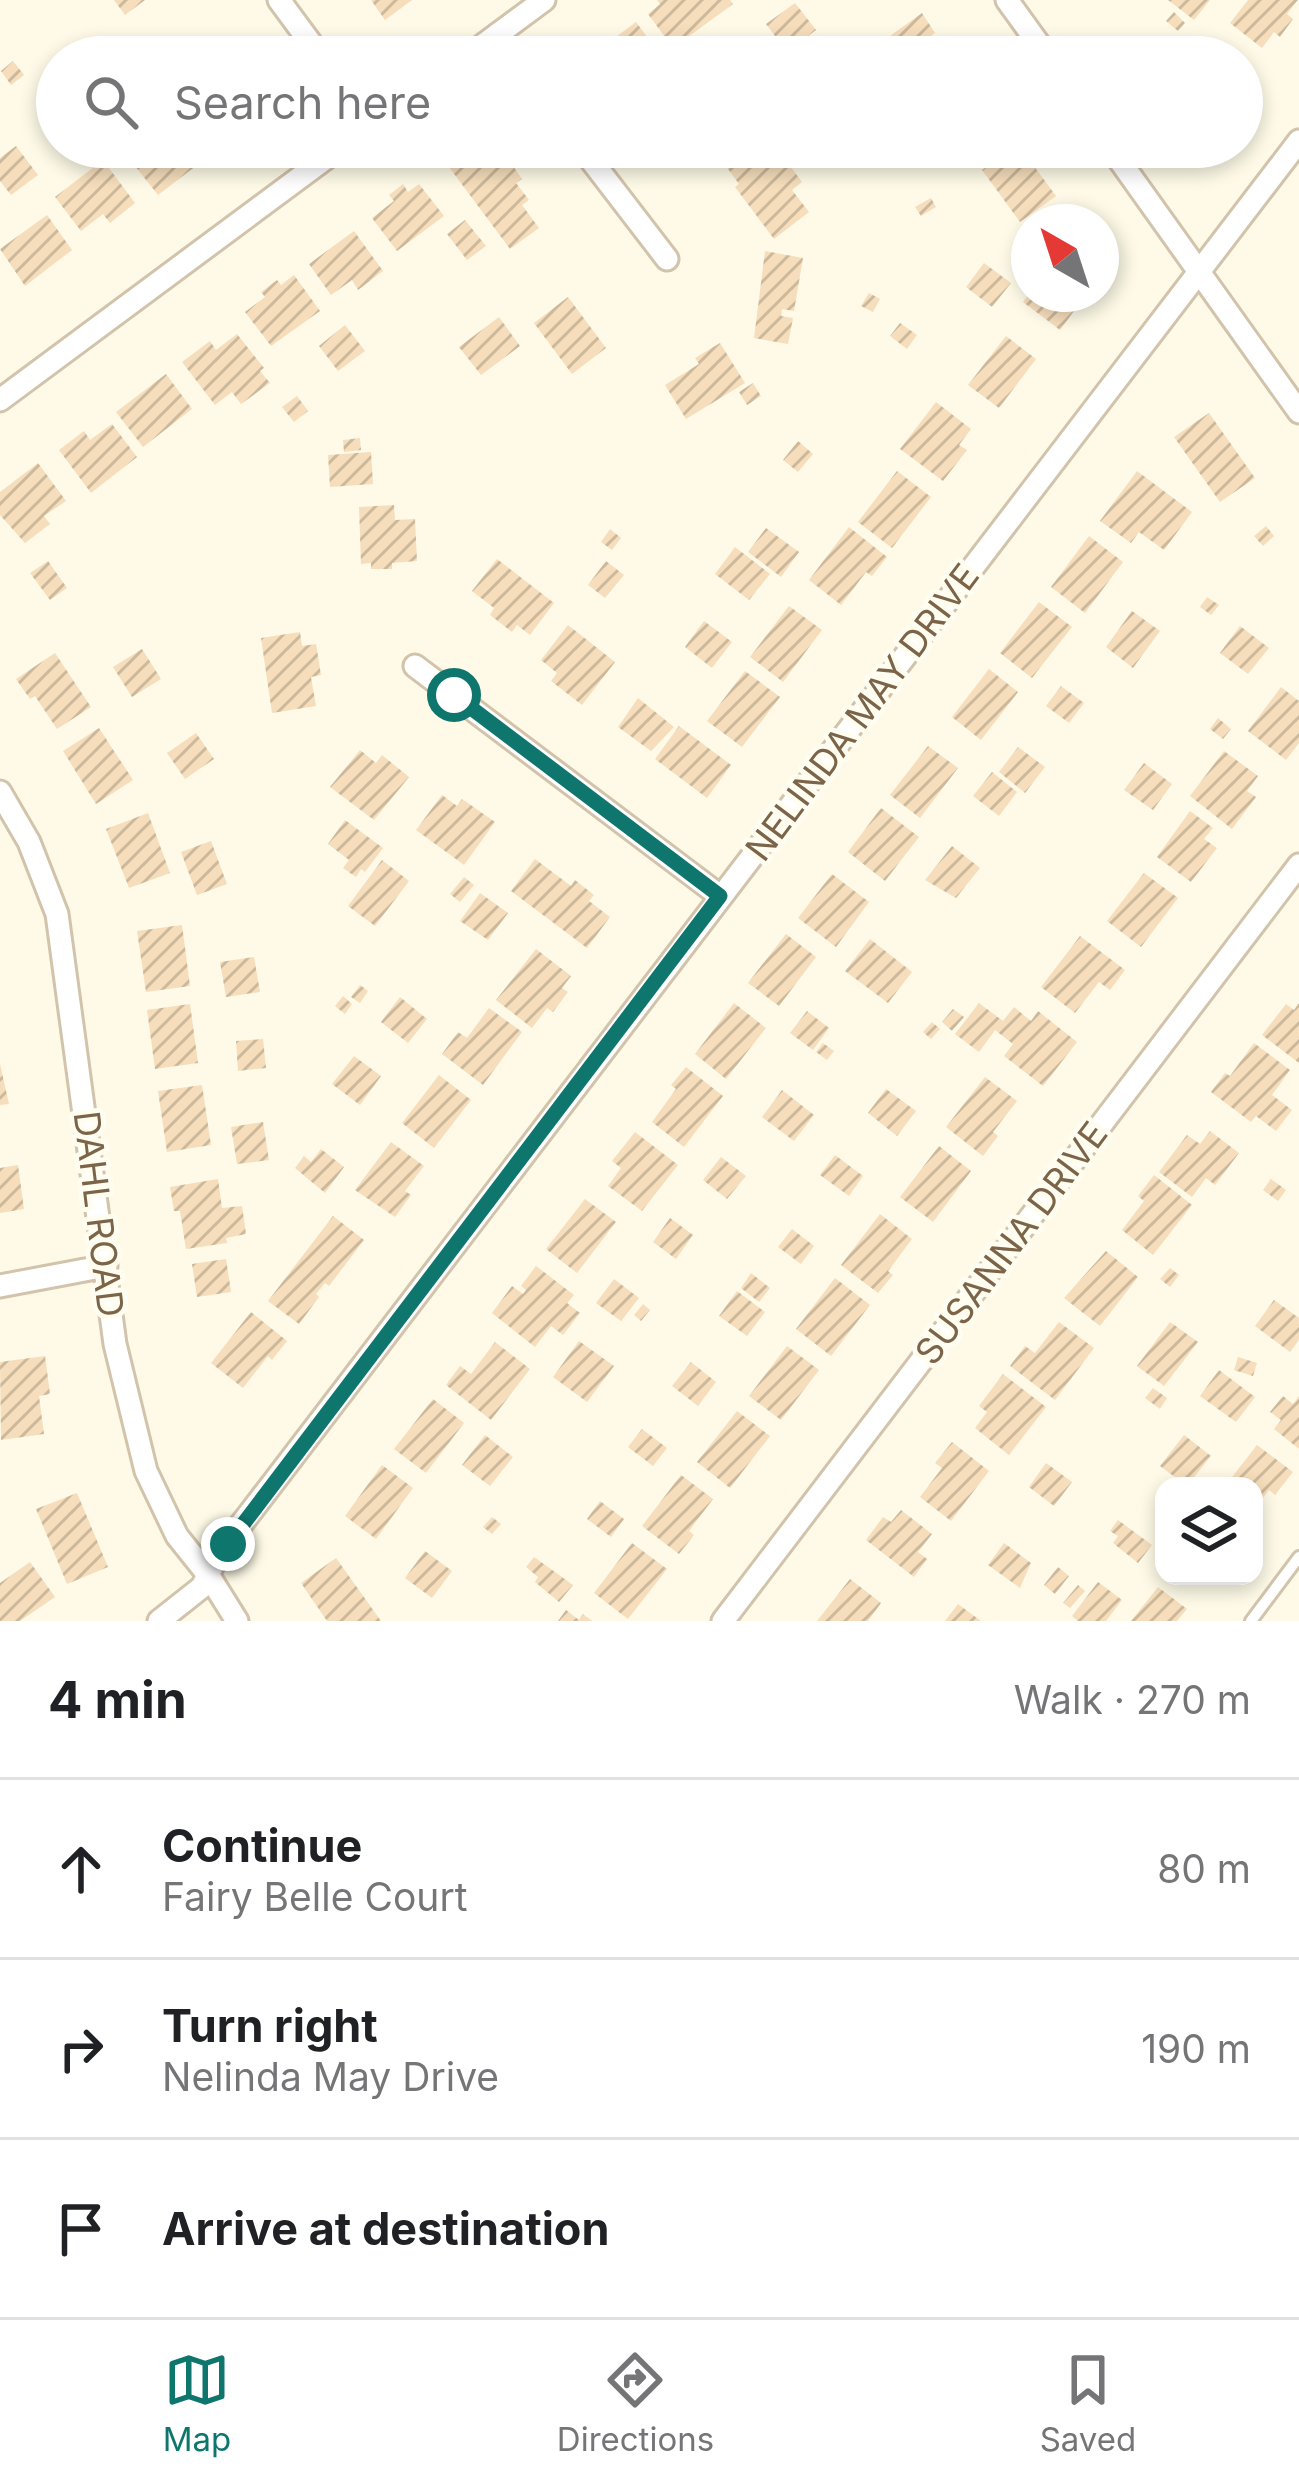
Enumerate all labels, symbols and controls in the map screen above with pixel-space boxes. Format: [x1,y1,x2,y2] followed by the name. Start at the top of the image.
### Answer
[36,36,1263,168] search box
[78,69,144,135] icon: search
[174,75,431,130] text: Search here
[1011,204,1119,312] north arrow
[736,555,988,869] street label: NELINDA MAY DRIVE
[427,668,481,722] route start
[65,1109,133,1319] street label: DAHL ROAD
[905,1113,1117,1373] street label: SUSANNA DRIVE
[1155,1477,1263,1585] map controls
[1155,1477,1263,1585] button: layers
[201,1517,255,1571] route end
[48,1669,187,1730] text: 4 min
[1014,1676,1251,1723] text: Walk · 270 m
[162,1818,362,1873] text: Continue
[48,1836,114,1902] icon: ahead
[1157,1845,1251,1892] text: 80 m
[162,1873,467,1920] text: Fairy Belle Court
[162,1998,378,2053] text: Turn right
[48,2016,114,2082] icon: right
[1141,2025,1251,2072] text: 190 m
[162,2053,499,2100] text: Nelinda May Drive
[48,2196,114,2262] icon: arrive
[162,2201,609,2256] text: Arrive at destination
[163,2347,231,2459] tab: Map
[557,2347,714,2459] tab: Directions
[1040,2347,1136,2459] tab: Saved

